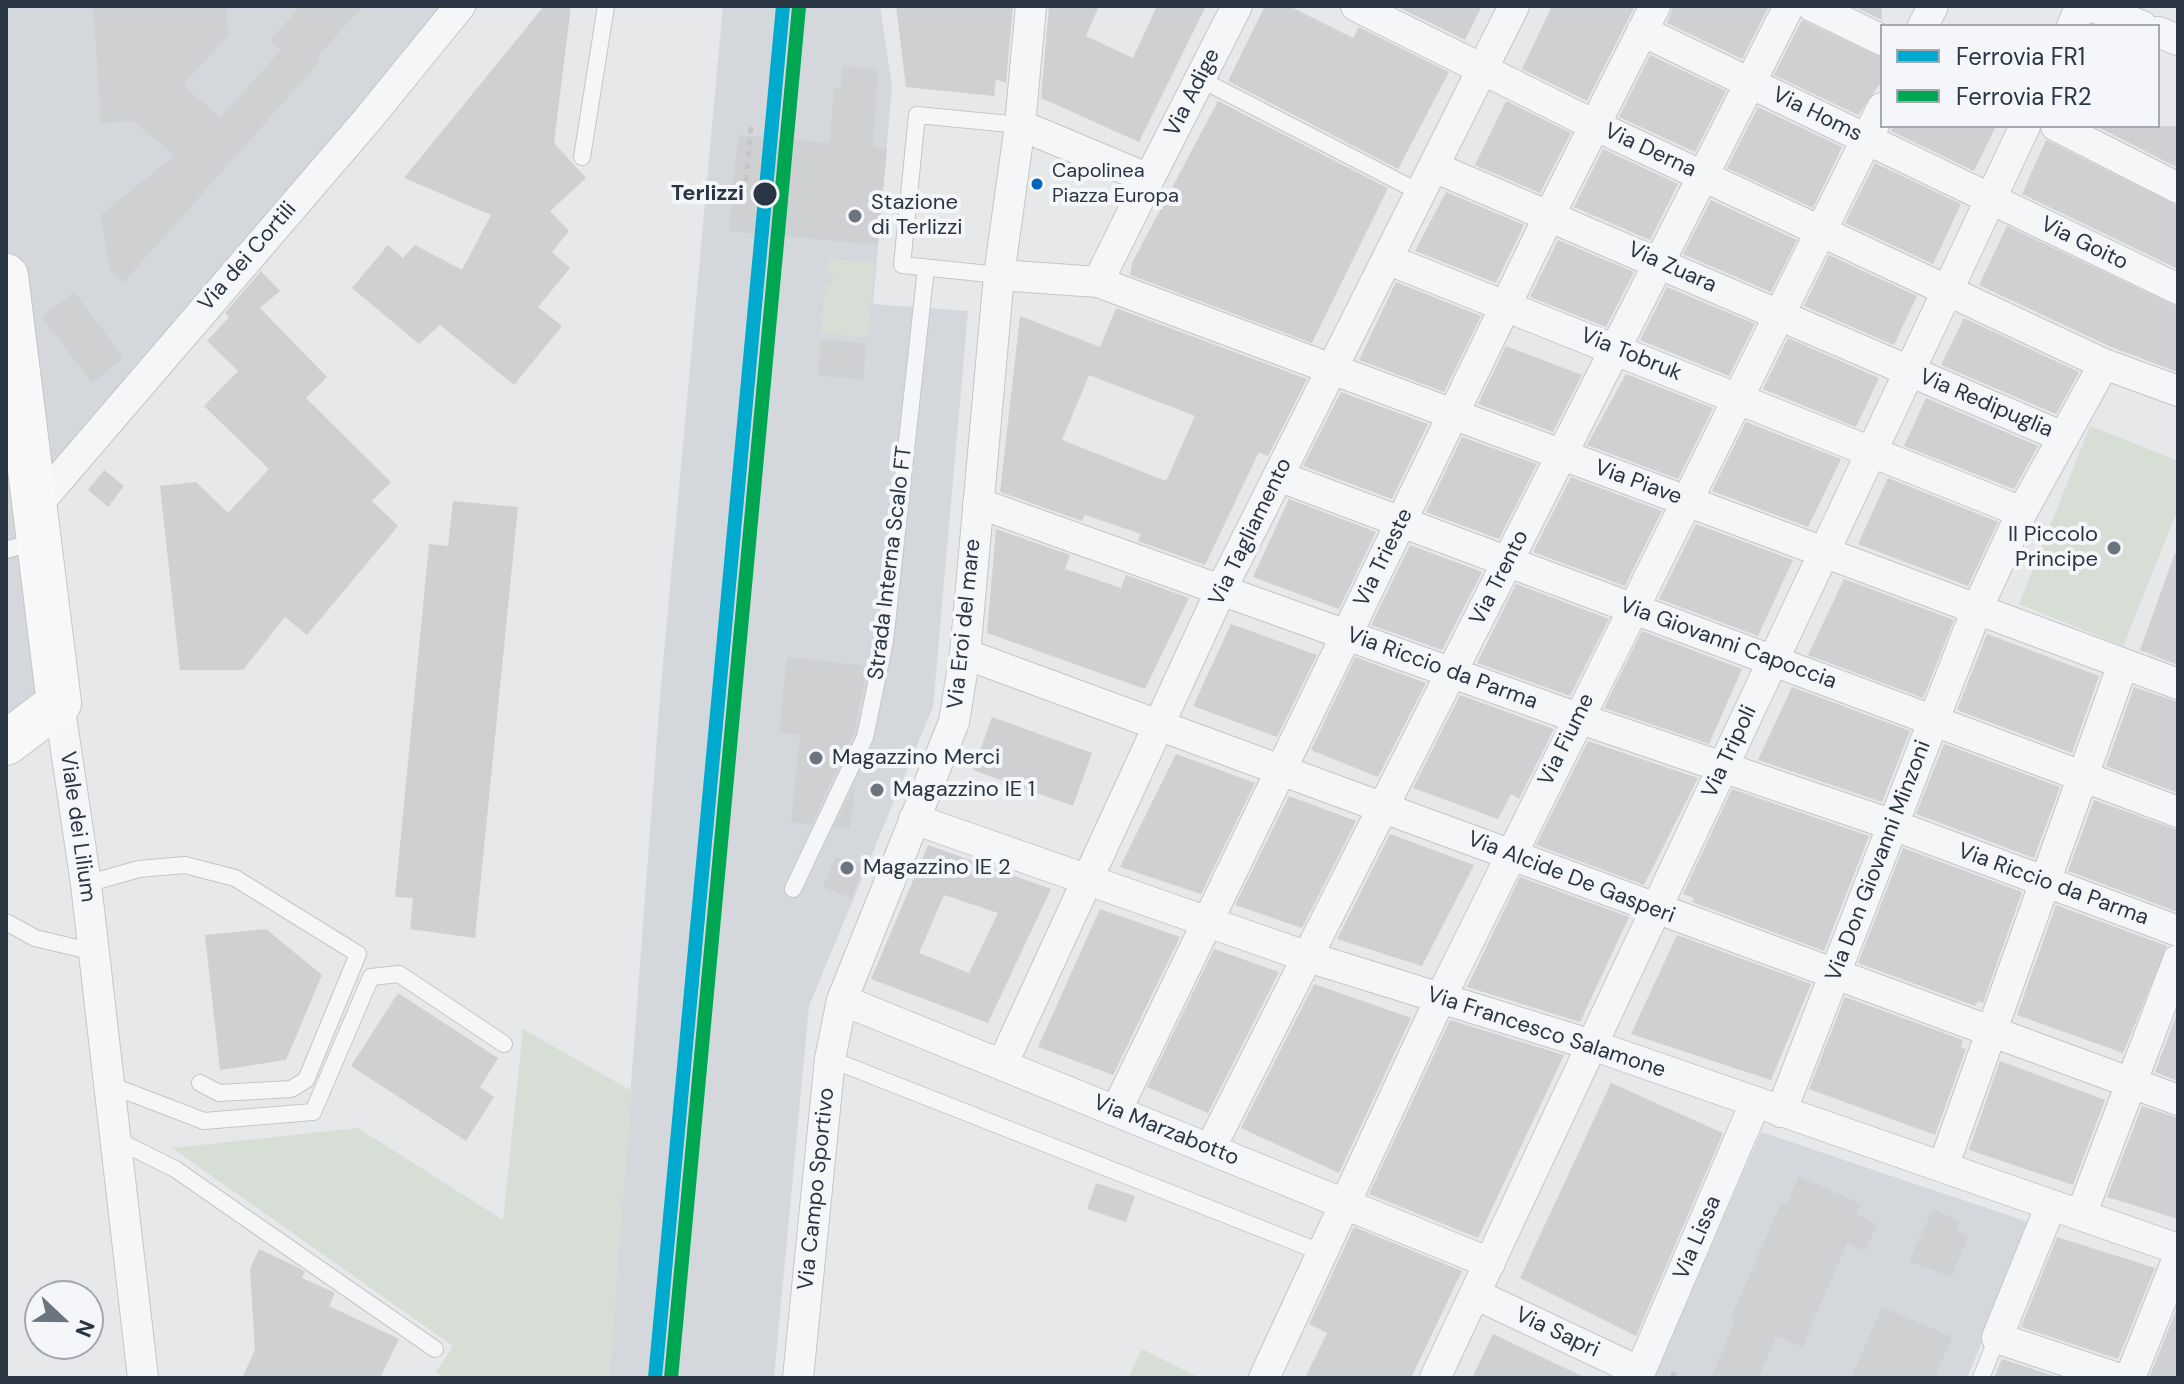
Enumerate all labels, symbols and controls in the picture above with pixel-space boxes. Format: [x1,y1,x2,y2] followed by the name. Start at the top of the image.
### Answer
[1880,24,2160,128] legend
[1956,41,2085,72] text: Ferrovia FR1
[1160,45,1226,141] street label: Via Adige
[1956,81,2092,112] text: Ferrovia FR2
[1768,82,1866,148] street label: Via Homs
[1600,118,1700,184] street label: Via Derna
[1052,160,1179,207] place label: Capolinea Piazza Europa
[1029,176,1045,192] marker: Capolinea Piazza Europa
[751,180,779,208] marker: Terlizzi
[671,181,744,207] place label: Terlizzi
[871,190,963,242] place label: Stazione di Terlizzi
[193,197,303,317] street label: Via dei Cortili
[846,207,864,225] marker: Stazione di Terlizzi
[2036,211,2132,277] street label: Via Goito
[1624,237,1720,299] street label: Via Zuara
[1577,323,1685,387] street label: Via Tobruk
[1915,364,2057,444] street label: Via Redipuglia
[864,445,918,681] street label: Strada Interna Scalo FT
[1204,454,1298,610] street label: Via Tagliamento
[1591,455,1685,511] street label: Via Piave
[1349,504,1419,612] street label: Via Trieste
[2008,522,2098,574] place label: Il Piccolo Principe
[1465,526,1535,630] street label: Via Trento
[943,538,987,710] street label: Via Eroi del mare
[2105,539,2123,557] marker: Il Piccolo Principe
[1616,592,1840,696] street label: Via Giovanni Capoccia
[1343,622,1541,716] street label: Via Riccio da Parma
[1533,689,1601,791] street label: Via Fiume
[1697,701,1763,803] street label: Via Tripoli
[1821,737,1937,985] street label: Via Don Giovanni Minzoni
[832,745,1000,771] place label: Magazzino Merci
[807,749,825,767] marker: Magazzino Merci
[53,750,101,904] street label: Viale dei Lilium
[893,777,1035,803] place label: Magazzino IE 1
[868,781,886,799] marker: Magazzino IE 1
[1463,826,1679,930] street label: Via Alcide De Gasperi
[1954,838,2152,932] street label: Via Riccio da Parma
[863,855,1011,881] place label: Magazzino IE 2
[838,859,856,877] marker: Magazzino IE 2
[1423,982,1669,1084] street label: Via Francesco Salamone
[793,1086,841,1292] street label: Via Campo Sportivo
[1089,1090,1243,1172] street label: Via Marzabotto
[1669,1192,1727,1284] street label: Via Lissa
[24,1280,104,1360] north arrow
[1511,1302,1603,1364] street label: Via Sapri
[68,1316,101,1341] text: N

